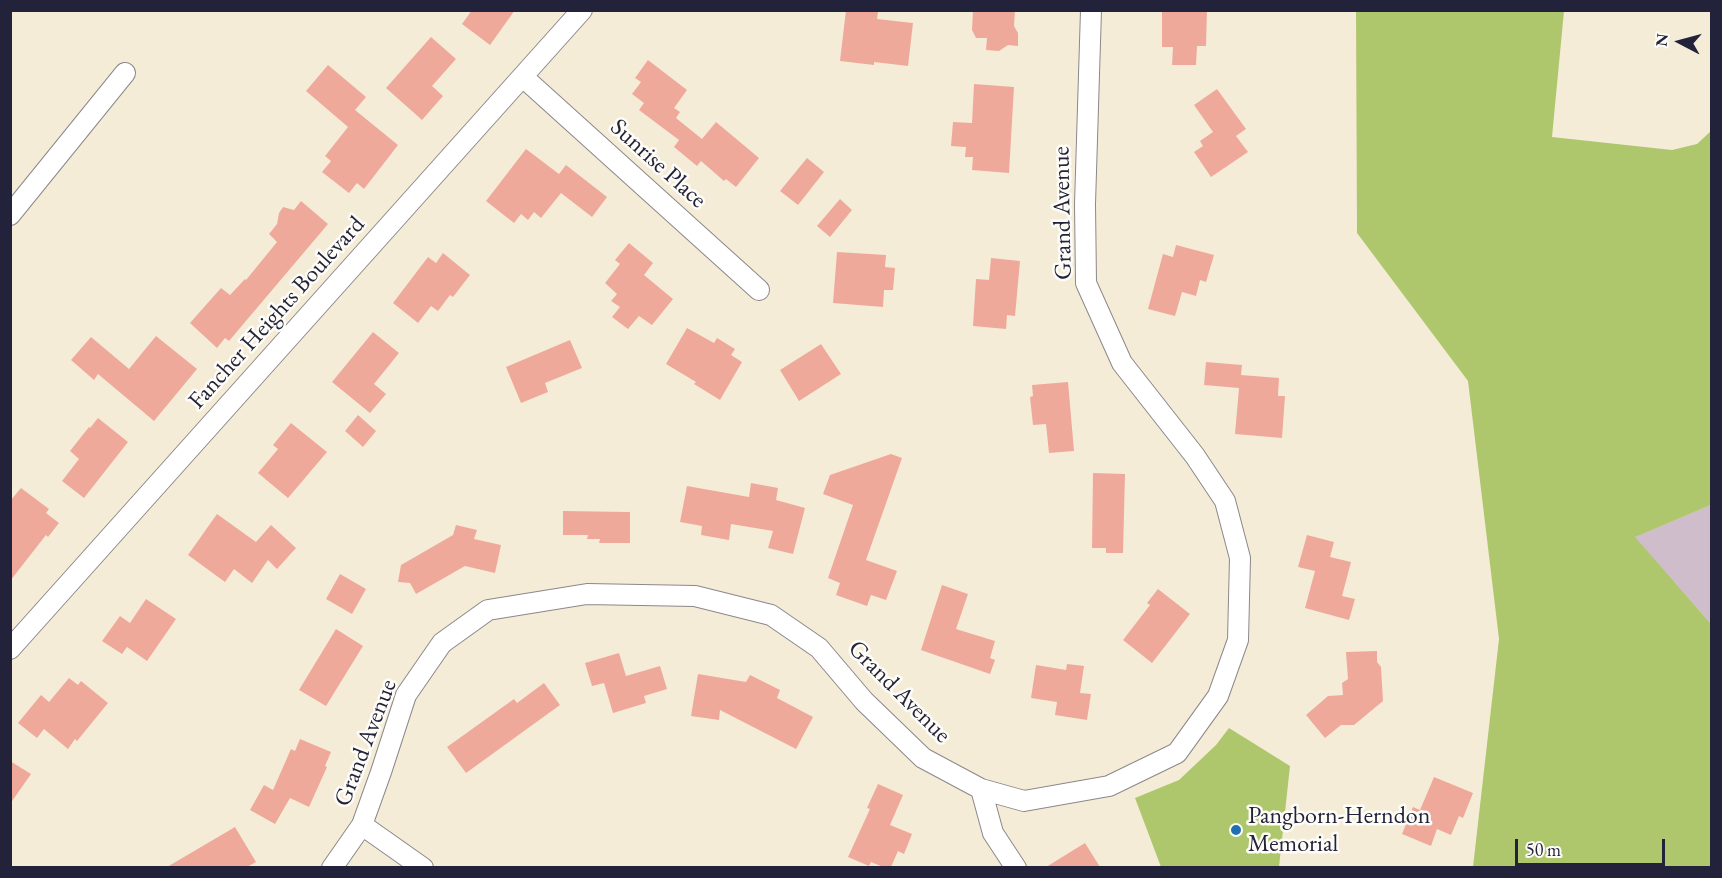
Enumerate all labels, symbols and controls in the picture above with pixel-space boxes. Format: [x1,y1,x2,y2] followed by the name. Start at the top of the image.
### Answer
[1650,12,1710,72] north arrow
[1650,33,1673,48] text: N
[604,113,712,215] street label: Sunrise Place
[1047,146,1079,280] street label: Grand Avenue
[183,211,371,415] street label: Fancher Heights Boulevard
[842,635,956,749] street label: Grand Avenue
[329,675,403,811] street label: Grand Avenue
[1248,802,1430,858] place label: Pangborn-Herndon Memorial
[1229,823,1243,837] marker: Pangborn-Herndon Memorial
[1518,827,1668,865] scale bar
[1526,838,1561,861] text: 50 m

